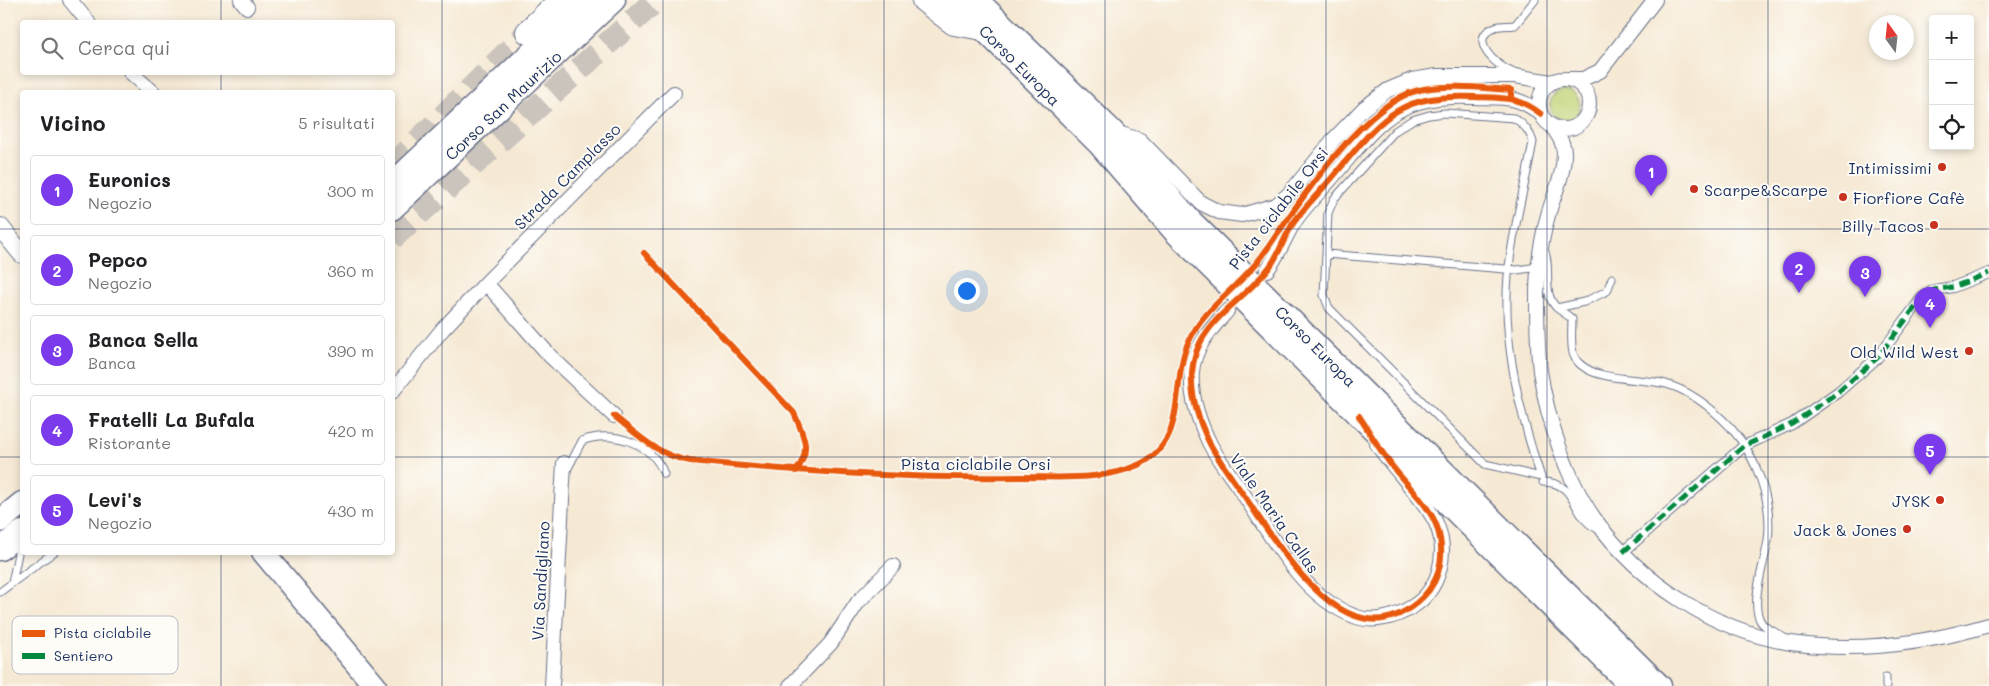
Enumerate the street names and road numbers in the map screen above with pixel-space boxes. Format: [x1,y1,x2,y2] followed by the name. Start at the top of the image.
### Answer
[975,20,1065,110] street label: Corso Europa
[440,45,566,165] street label: Corso San Maurizio
[509,118,625,234] street label: Strada Camplasso
[1224,143,1332,273] street label: Pista ciclabile Orsi
[1271,301,1361,391] street label: Corso Europa
[1226,449,1324,577] street label: Viale Maria Callas
[901,453,1051,474] street label: Pista ciclabile Orsi
[526,521,554,641] street label: Via Sandigliano

